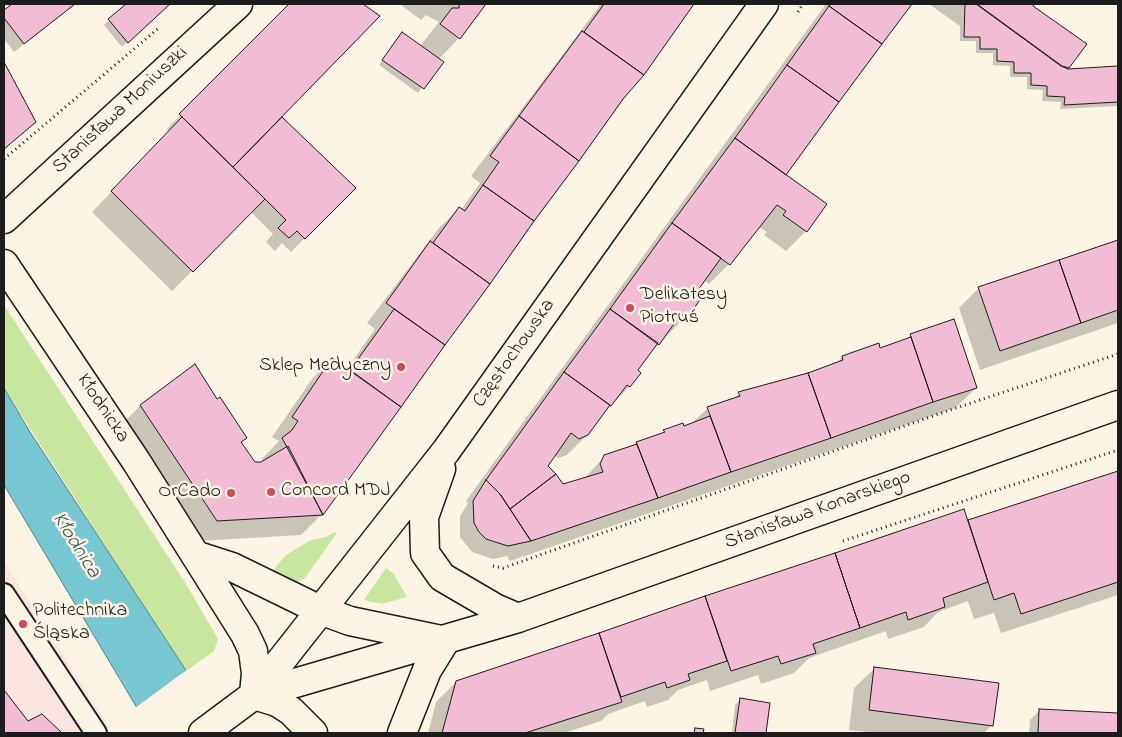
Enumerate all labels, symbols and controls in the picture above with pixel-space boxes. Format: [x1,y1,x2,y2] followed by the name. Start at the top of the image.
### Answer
[48,42,194,180] street label: Stanisława Moniuszki
[640,284,727,331] place label: Delikatesy Piotruś
[469,295,561,413] street label: Częstochowska
[624,302,636,314] marker: Delikatesy Piotruś
[259,355,391,379] place label: Sklep Medyczny
[395,361,407,373] marker: Sklep Medyczny
[70,370,134,448] street label: Kłodnicka
[722,466,914,556] street label: Stanisława Konarskiego
[281,480,391,504] place label: Concord MDJ
[158,481,221,505] place label: OrCado
[265,486,277,498] marker: Concord MDJ
[225,487,237,499] marker: OrCado
[45,509,105,583] water label: Kłodnica
[33,600,127,647] place label: Politechnika Śląska
[17,618,29,630] marker: Politechnika Śląska

